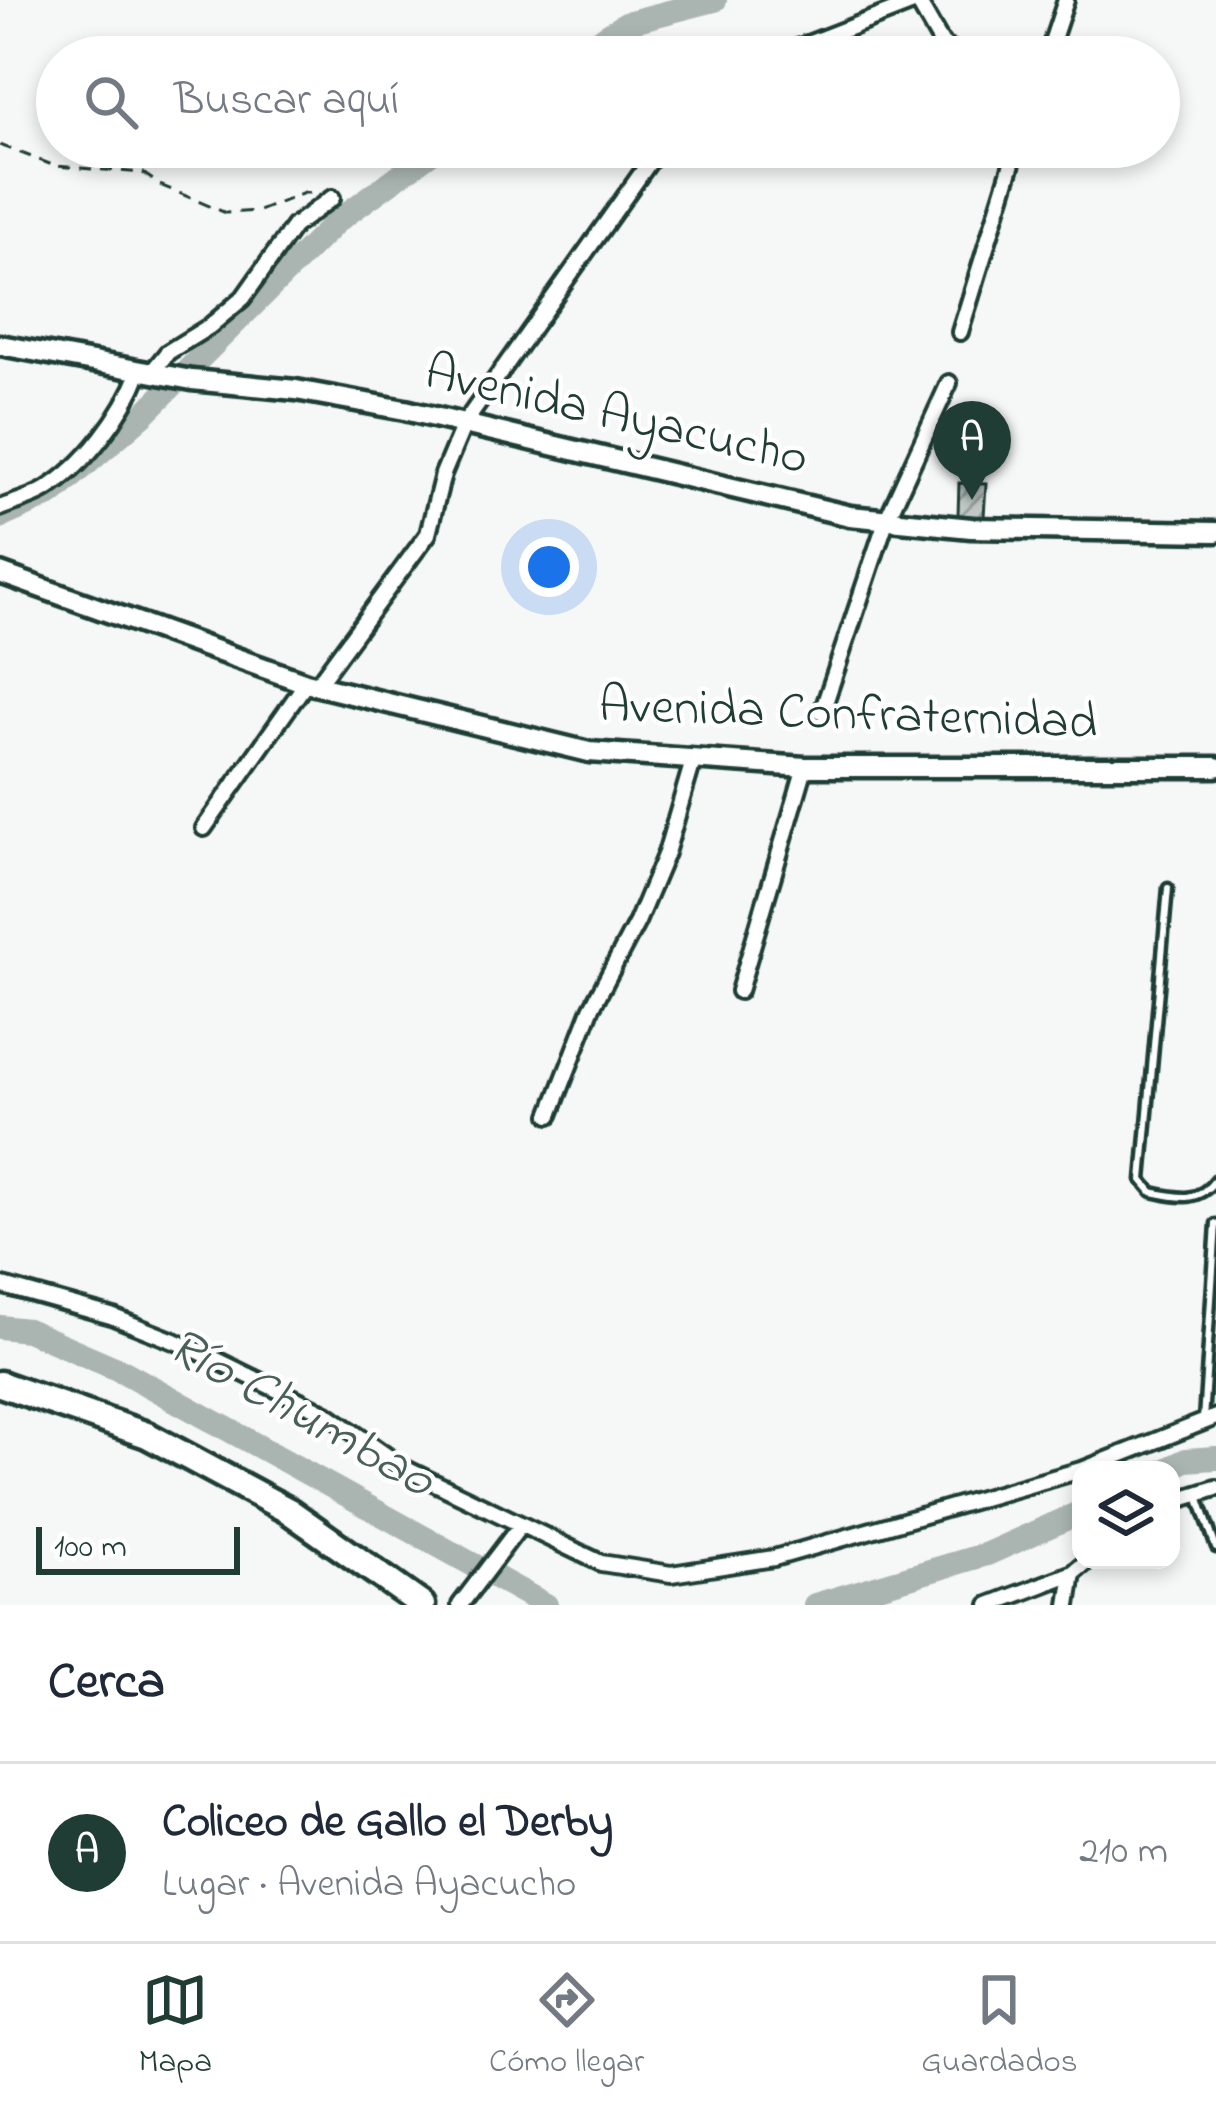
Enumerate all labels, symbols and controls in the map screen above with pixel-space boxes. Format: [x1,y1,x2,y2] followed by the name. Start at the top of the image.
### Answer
[36,36,1180,168] search box
[78,69,144,135] icon: search
[174,69,399,135] text: Buscar aquí
[417,336,815,498] street label: Avenida Ayacucho
[933,401,1011,500] pin: A
[519,537,579,597] your location
[597,670,1099,762] street label: Avenida Confraternidad
[152,1309,450,1522] water label: Río Chumbao
[1072,1461,1180,1569] map controls
[1072,1461,1180,1569] button: layers
[36,1521,240,1574] scale bar
[54,1524,127,1572] text: 100 m
[48,1646,165,1721] text: Cerca
[162,1791,613,1857] text: Coliceo de Gallo el Derby
[75,1824,99,1881] text: A
[1079,1824,1168,1881] text: 210 m
[162,1857,576,1914] text: Lugar · Avenida Ayacucho
[138,1967,212,2087] tab: Mapa
[489,1967,644,2087] tab: Cómo llegar
[921,1967,1078,2087] tab: Guardados

